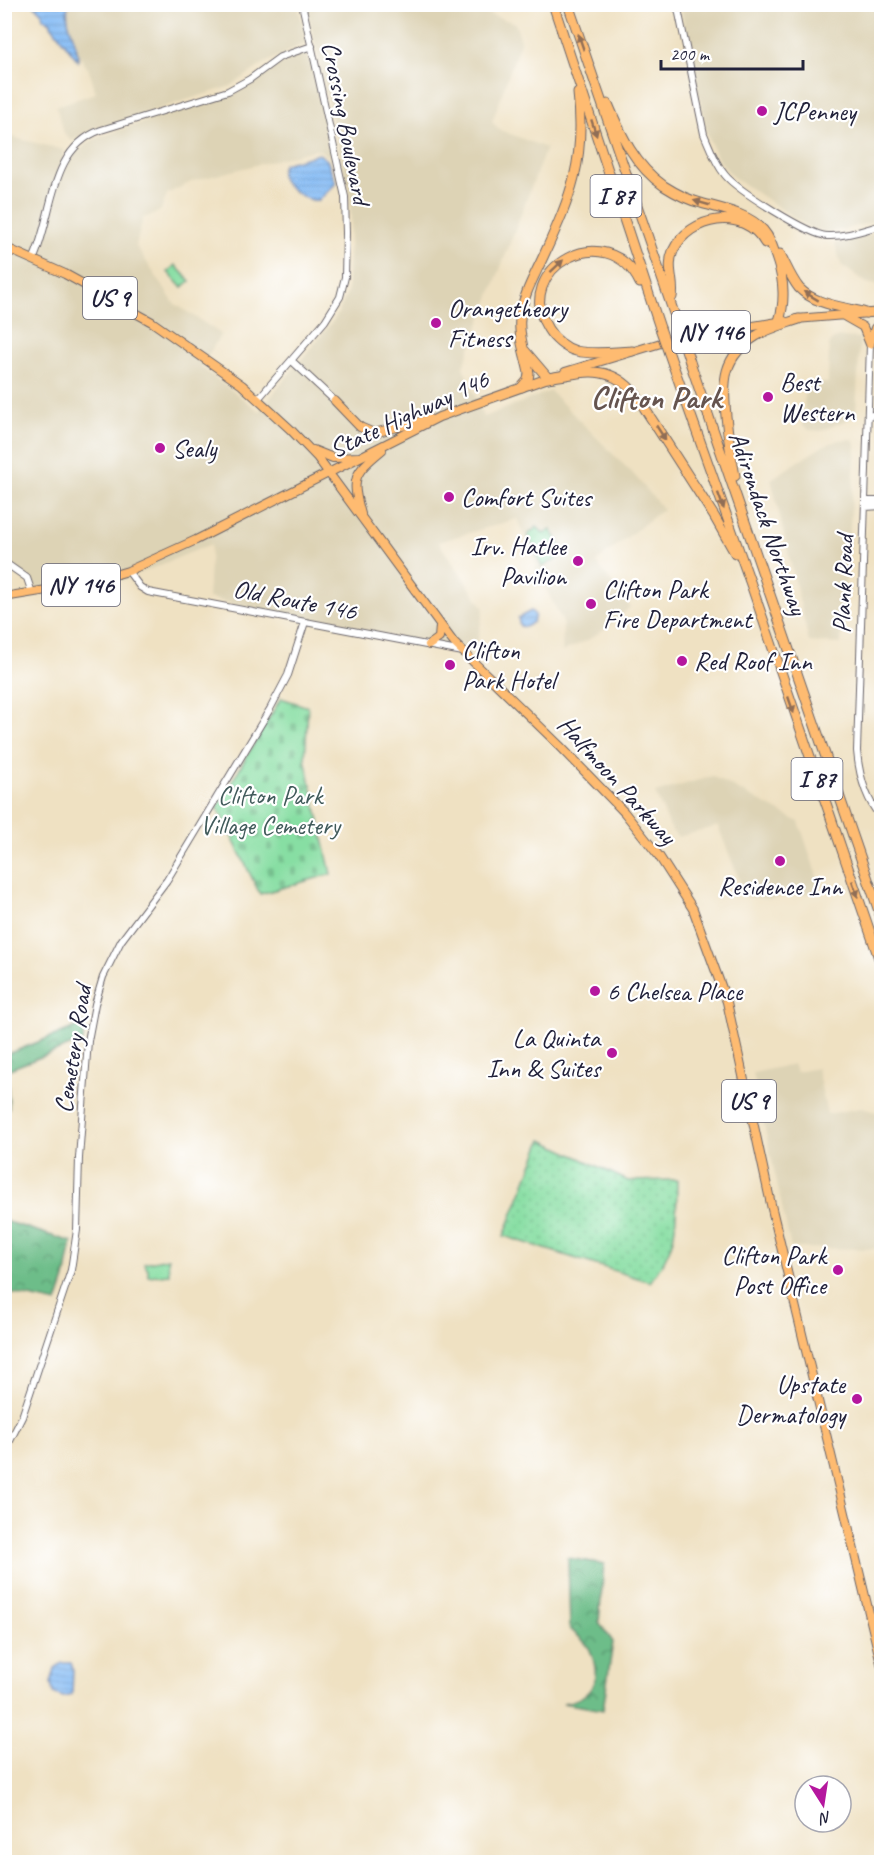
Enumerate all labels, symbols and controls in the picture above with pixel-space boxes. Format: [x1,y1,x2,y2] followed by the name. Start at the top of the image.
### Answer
[575,33,585,51] one-way arrow
[661,33,804,71] scale bar
[314,39,379,211] street label: Crossing Boulevard
[670,43,711,65] text: 200 m
[772,95,858,128] place label: JCPenney
[755,104,769,118] marker: JCPenney
[590,119,599,137] one-way arrow
[590,175,642,217] road number: I 87
[693,198,711,207] one-way arrow
[550,259,565,273] one-way arrow
[83,277,137,319] road number: US 9
[803,290,819,301] one-way arrow
[448,292,569,355] place label: Orangetheory Fitness
[672,311,750,353] road number: NY 146
[429,316,443,330] marker: Orangetheory Fitness
[324,362,495,465] street label: State Highway 146
[780,366,856,429] place label: Best Western
[591,377,724,418] district label: Clifton Park
[761,390,775,404] marker: Best Western
[655,425,667,441] one-way arrow
[721,427,815,621] street label: Adirondack Northway
[172,432,218,465] place label: Sealy
[153,441,167,455] marker: Sealy
[461,481,593,514] place label: Comfort Suites
[442,490,456,504] marker: Comfort Suites
[717,492,727,510] one-way arrow
[471,530,568,593] place label: Irv. Hatlee Pavilion
[825,530,861,634] street label: Plank Road
[571,554,585,568] marker: Irv. Hatlee Pavilion
[42,564,120,606] road number: NY 146
[230,572,361,628] street label: Old Route 146
[603,573,754,636] place label: Clifton Park Fire Department
[584,597,598,611] marker: Clifton Park Fire Department
[462,634,559,697] place label: Clifton Park Hotel
[694,645,813,678] place label: Red Roof Inn
[675,654,689,668] marker: Red Roof Inn
[443,658,457,672] marker: Clifton Park Hotel
[787,696,797,714] one-way arrow
[550,708,685,853] street label: Halfmoon Parkway
[792,758,842,800] road number: I 87
[200,779,342,842] park label: Clifton Park Village Cemetery
[773,854,787,868] marker: Residence Inn
[718,870,843,903] place label: Residence Inn
[850,881,860,899] one-way arrow
[607,975,744,1008] place label: 6 Chelsea Place
[47,979,100,1115] street label: Cemetery Road
[588,984,602,998] marker: 6 Chelsea Place
[487,1022,602,1085] place label: La Quinta Inn & Suites
[605,1046,619,1060] marker: La Quinta Inn & Suites
[722,1080,776,1122] road number: US 9
[722,1239,829,1302] place label: Clifton Park Post Office
[831,1263,845,1277] marker: Clifton Park Post Office
[736,1368,847,1431] place label: Upstate Dermatology
[850,1392,864,1406] marker: Upstate Dermatology
[793,1774,853,1834] north arrow
[816,1807,833,1829] text: N

